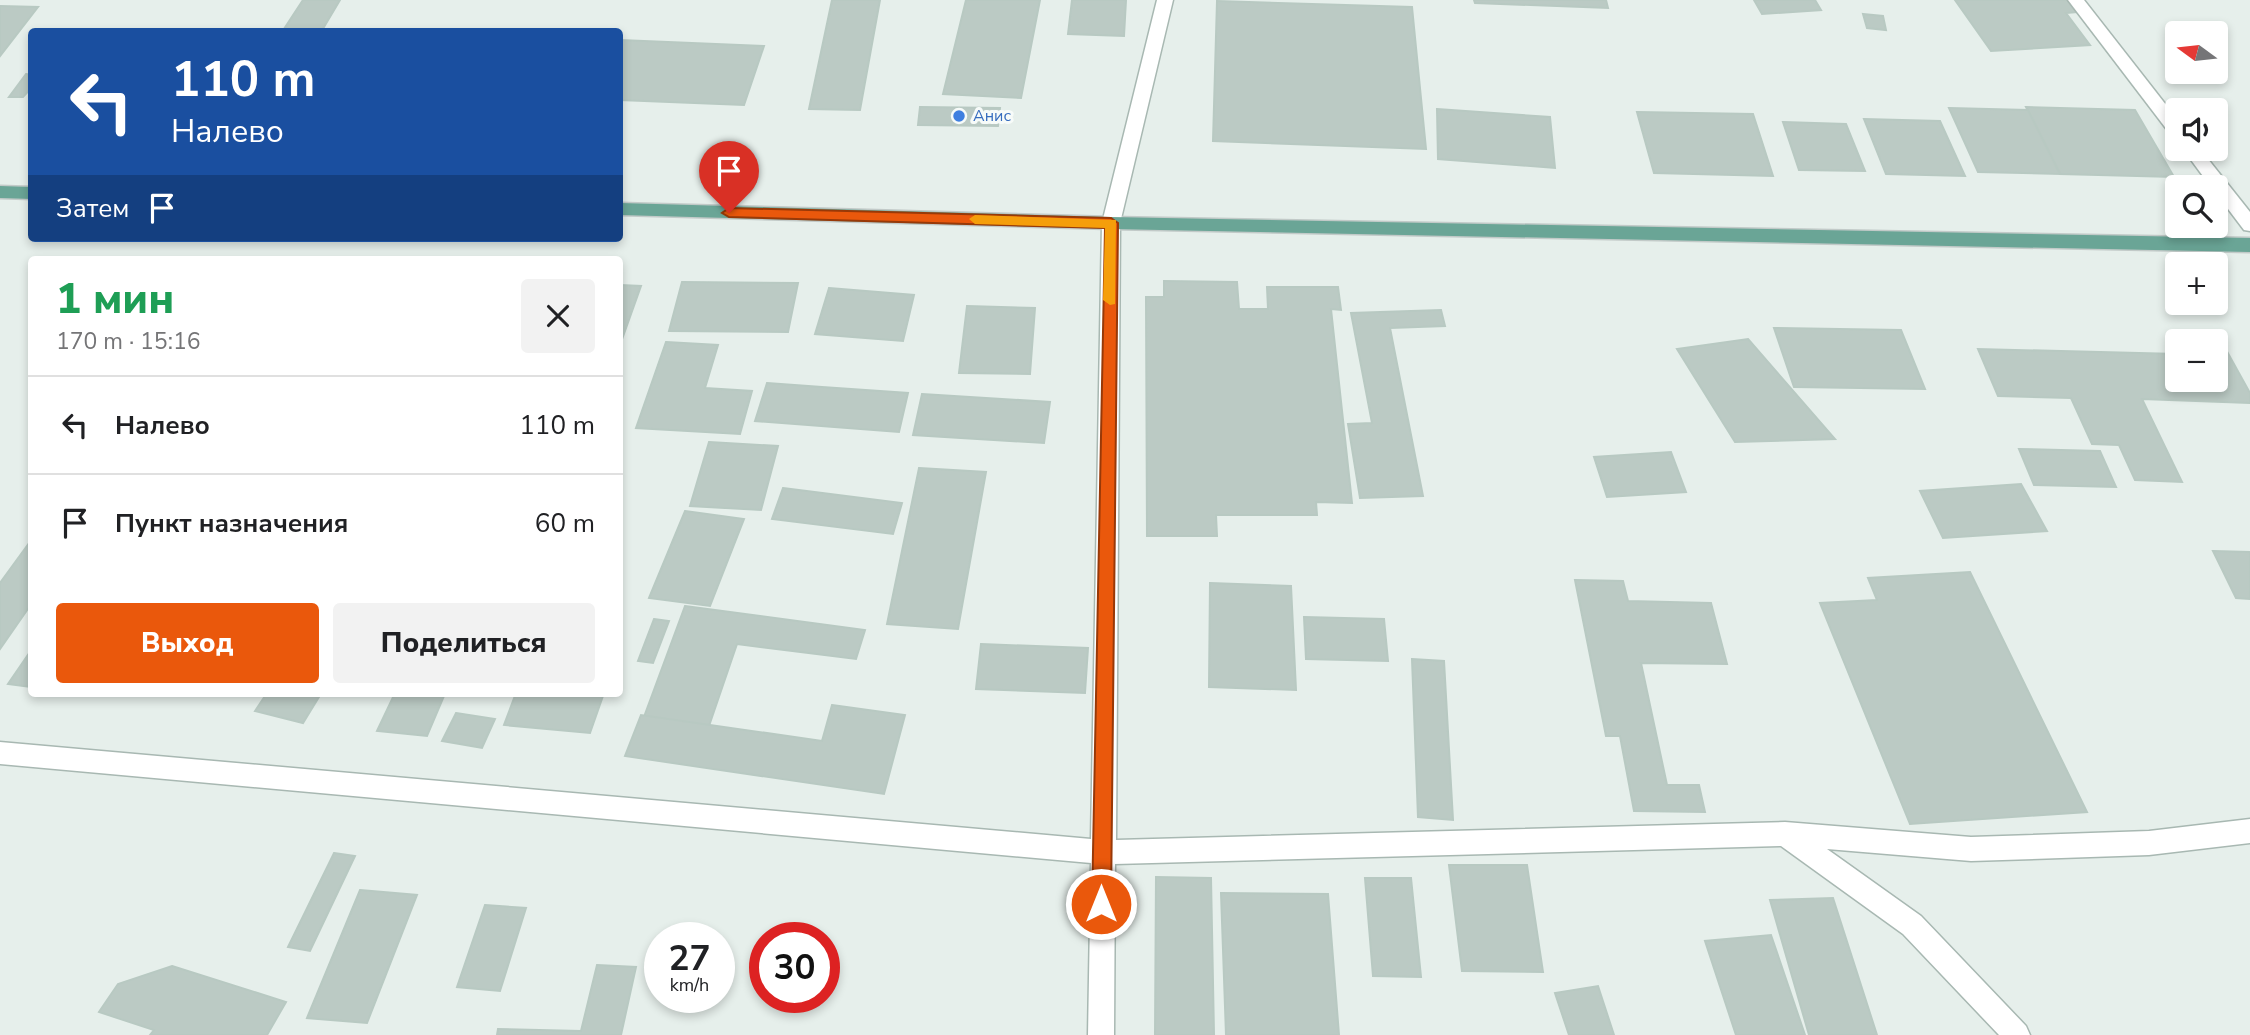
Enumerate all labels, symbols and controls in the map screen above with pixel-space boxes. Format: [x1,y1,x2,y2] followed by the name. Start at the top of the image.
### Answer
[2165,21,2228,84] north arrow
[2165,21,2228,392] map controls
[171,46,315,113] text: 110 m
[56,56,147,147] icon: left
[2165,98,2228,161] button: sound
[973,105,1011,127] place label: Анис
[951,108,967,124] marker: Анис
[171,110,284,153] text: Налево
[699,141,759,213] pin
[710,152,748,190] icon: arrive
[2165,175,2228,238] button: search
[143,189,181,227] icon: arrive
[56,191,129,226] text: Затем
[2165,252,2228,315] button: +
[56,271,174,328] text: 1 мин
[521,279,595,353] button: close
[56,326,201,357] text: 170 m · 15:16
[2165,329,2228,392] button: −
[56,406,94,444] icon: left
[115,408,210,443] text: Налево
[519,408,595,443] text: 110 m
[56,504,94,542] icon: arrive
[115,506,348,541] text: Пункт назначения
[535,506,595,541] text: 60 m
[56,603,319,683] button: Выход
[333,603,595,683] button: Поделиться
[1064,867,1138,941] position arrow
[749,922,840,1013] speed limit sign: 30
[668,935,711,982] text: 27
[670,973,709,997] text: km/h

